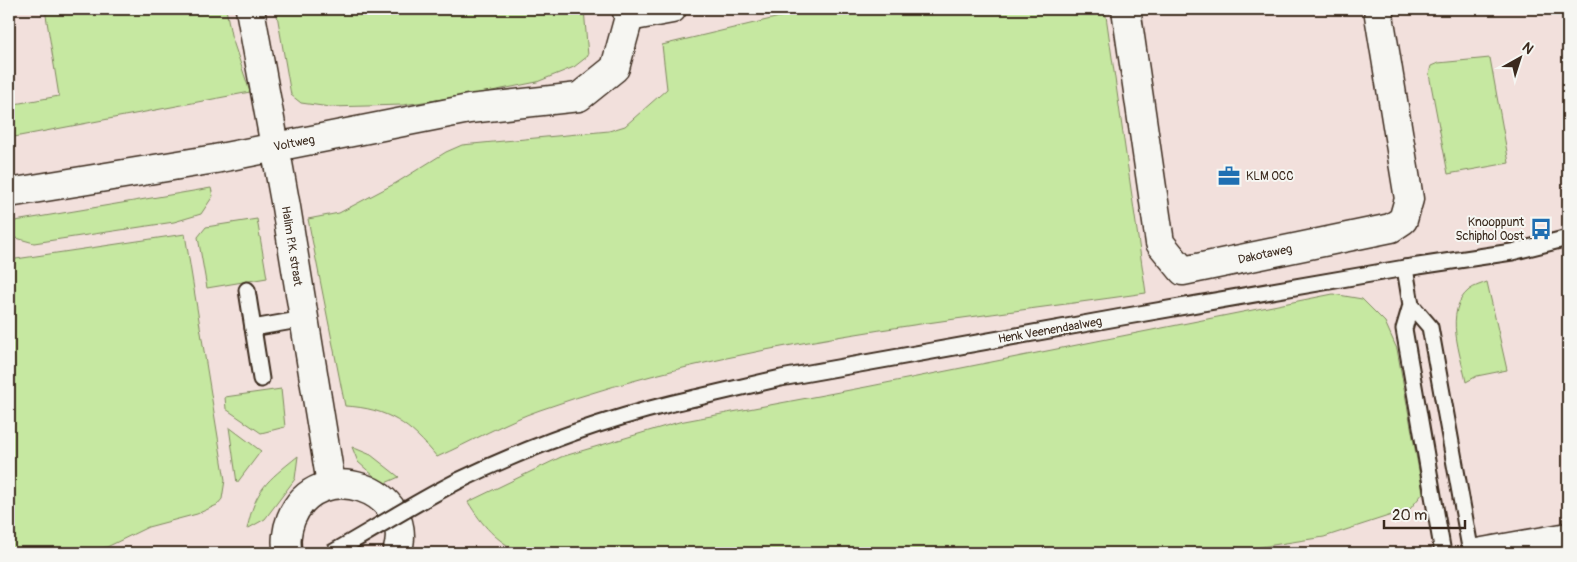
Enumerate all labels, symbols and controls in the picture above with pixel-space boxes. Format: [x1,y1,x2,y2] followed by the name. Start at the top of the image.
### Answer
[1494,32,1544,82] north arrow
[1519,39,1537,58] text: N
[272,132,316,155] street label: Voltweg
[1216,163,1242,189] office icon: KLM OCC
[1246,169,1294,184] place label: KLM OCC
[278,205,305,287] street label: Halim P.K. straat
[1456,215,1524,244] place label: Knooppunt Schiphol Oost
[1528,216,1554,242] bus stop icon: Knooppunt Schiphol Oost
[1237,241,1294,268] street label: Dakotaweg
[997,314,1103,347] street label: Henk Veenendaalweg
[1384,497,1466,529] scale bar
[1392,506,1427,525] text: 20 m

